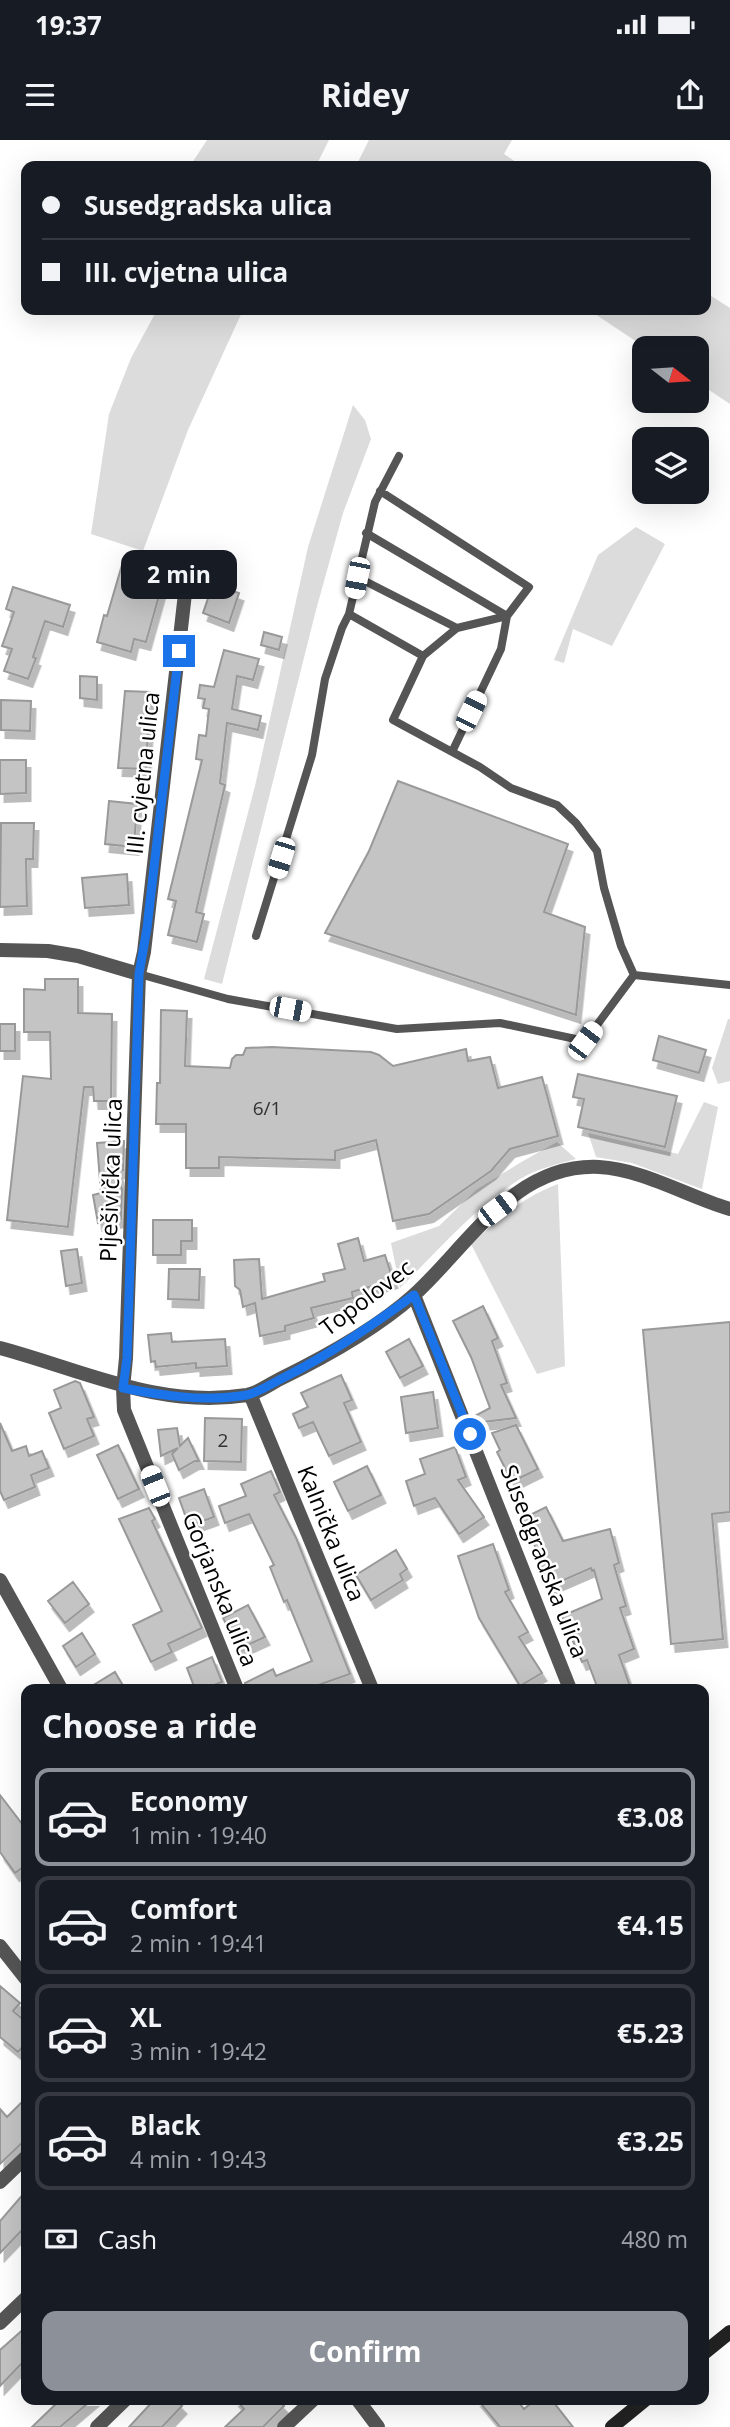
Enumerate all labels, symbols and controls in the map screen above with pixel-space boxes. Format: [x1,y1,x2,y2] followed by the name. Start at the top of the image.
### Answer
[35,7,102,43] text: 19:37
[321,73,409,116] text: Ridey
[21,76,59,114] icon: menu
[671,76,709,114] icon: share
[84,187,332,223] text: Susedgradska ulica
[84,254,288,290] text: III. cvjetna ulica
[632,336,709,413] north arrow
[632,336,709,504] map controls
[632,427,709,504] button: layers
[121,550,237,598] callout: 2 min
[343,555,372,601] car
[147,558,211,590] text: 2 min
[163,635,195,667] route end
[453,688,490,734] car
[118,690,166,856] street label: III. cvjetna ulica
[265,835,298,881] car
[268,995,313,1023] car
[564,1018,607,1064] car
[253,1095,281,1121] house number: 6/1
[91,1098,129,1262] street label: Plješivička ulica
[474,1188,521,1230] car
[313,1251,419,1343] street label: Topolovec
[454,1418,486,1450] route start
[218,1427,228,1453] house number: 2
[290,1460,374,1606] street label: Kalnička ulica
[493,1460,597,1662] street label: Susedgradska ulica
[138,1463,173,1509] car
[175,1507,267,1671] street label: Gorjanska ulica
[42,1704,257,1747] text: Choose a ride
[130,1783,248,1819] text: Economy
[46,1786,109,1849] icon: car
[617,1799,684,1835] text: €3.08
[130,1819,267,1851] text: 1 min · 19:40
[130,1891,237,1927] text: Comfort
[46,1894,109,1957] icon: car
[617,1907,684,1943] text: €4.15
[130,1927,267,1959] text: 2 min · 19:41
[130,1999,162,2035] text: XL
[46,2002,109,2065] icon: car
[617,2015,684,2051] text: €5.23
[130,2035,267,2067] text: 3 min · 19:42
[130,2107,201,2143] text: Black
[46,2110,109,2173] icon: car
[617,2123,684,2159] text: €3.25
[130,2143,267,2175] text: 4 min · 19:43
[42,2220,80,2258] icon: cash
[98,2221,157,2257] text: Cash
[621,2223,688,2255] text: 480 m
[42,2311,688,2391] button: Confirm

